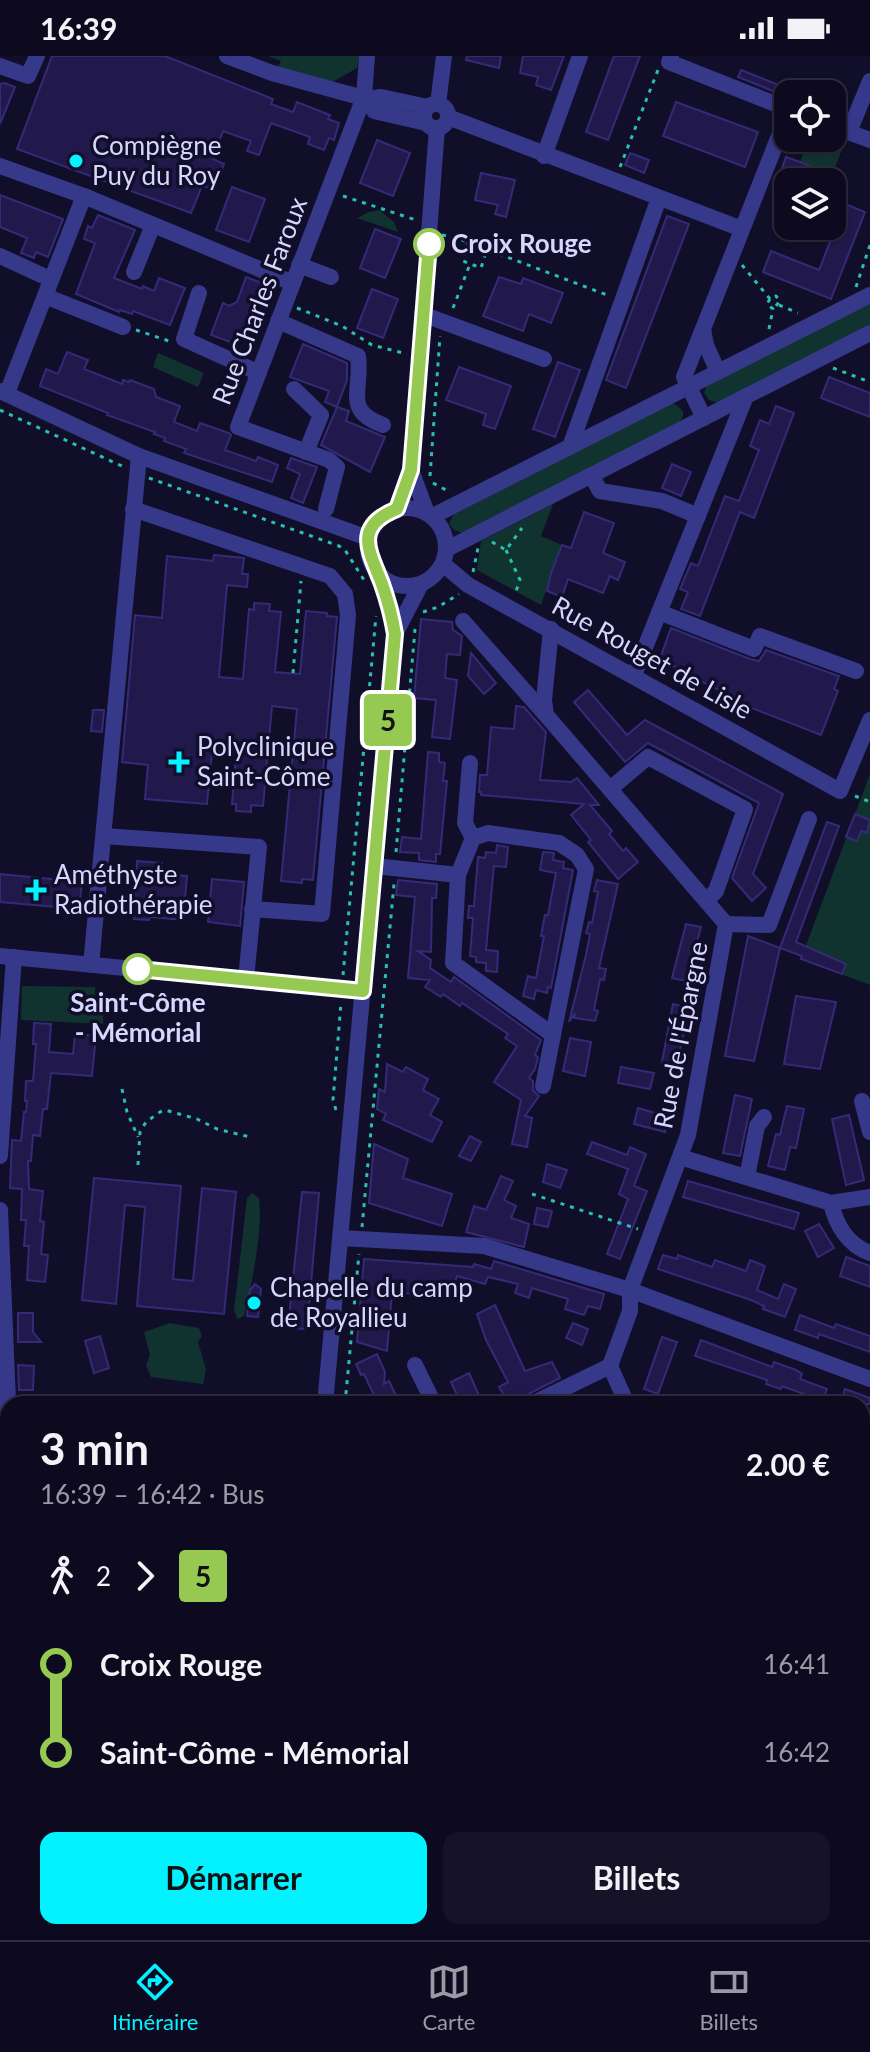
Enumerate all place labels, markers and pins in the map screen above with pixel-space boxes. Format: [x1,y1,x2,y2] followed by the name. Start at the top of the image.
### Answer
[92,129,222,191] place label: Compiègne Puy du Roy
[67,152,85,170] marker: Compiègne Puy du Roy
[451,227,592,259] place label: Croix Rouge
[414,229,444,259] marker: Croix Rouge
[197,730,334,792] place label: Polyclinique Saint-Côme
[168,751,190,773] marker: Polyclinique Saint-Côme
[54,858,213,920] place label: Améthyste Radiothérapie
[25,879,47,901] marker: Améthyste Radiothérapie
[123,954,153,984] marker: Saint-Côme - Mémorial
[70,986,206,1048] place label: Saint-Côme - Mémorial
[270,1271,473,1333] place label: Chapelle du camp de Royallieu
[245,1294,263,1312] marker: Chapelle du camp de Royallieu

